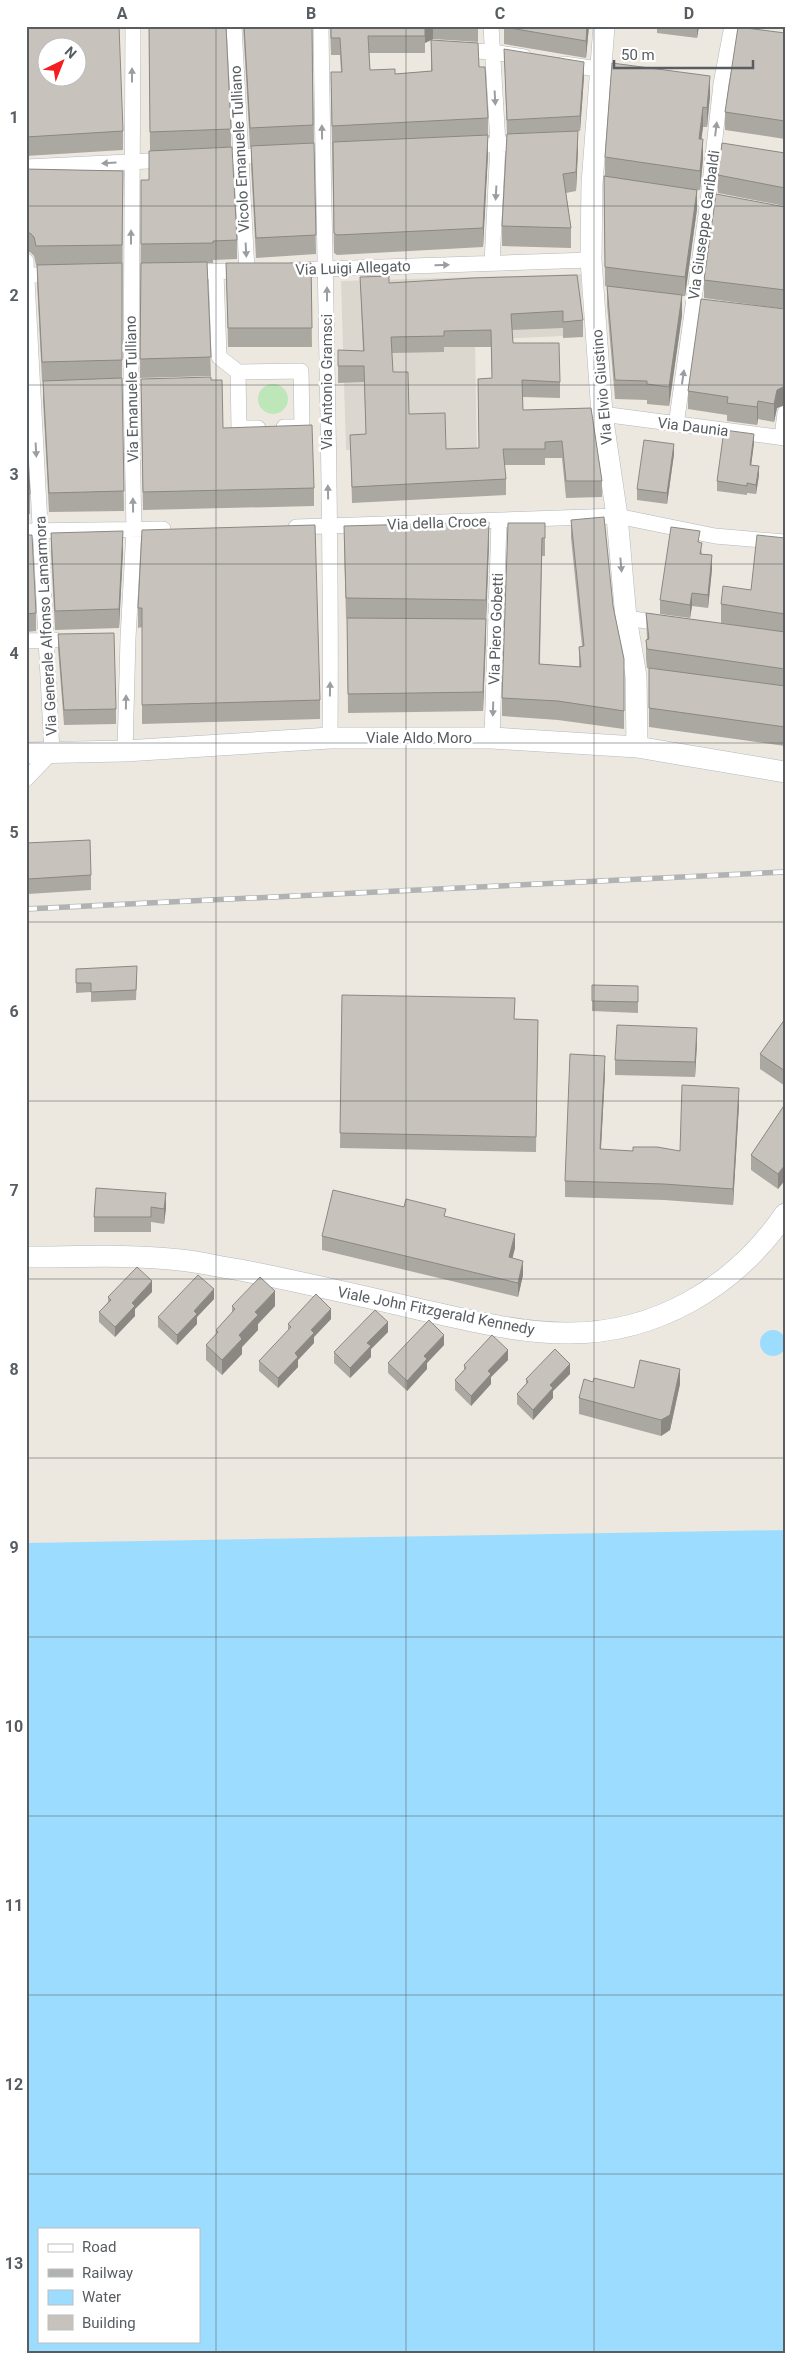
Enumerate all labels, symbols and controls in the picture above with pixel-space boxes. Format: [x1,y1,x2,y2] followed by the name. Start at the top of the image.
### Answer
[117,4,128,23] text: A
[306,4,316,23] text: B
[495,4,505,23] text: C
[684,4,694,23] text: D
[38,38,88,88] north arrow
[614,38,752,70] scale bar
[62,43,80,62] text: N
[621,46,655,64] text: 50 m
[227,65,253,233] street label: Vicolo Emanuele Tulliano
[128,67,136,83] one-way arrow
[492,90,500,106] one-way arrow
[9,108,19,127] text: 1
[712,121,720,137] one-way arrow
[318,123,326,139] one-way arrow
[685,149,723,301] street label: Via Giuseppe Garibaldi
[101,159,117,167] one-way arrow
[491,185,499,201] one-way arrow
[127,229,135,245] one-way arrow
[242,242,250,258] one-way arrow
[295,257,411,279] street label: Via Luigi Allegato
[435,261,451,269] one-way arrow
[9,286,19,305] text: 2
[323,286,331,302] one-way arrow
[318,314,336,450] street label: Via Antonio Gramsci
[122,315,142,463] street label: Via Emanuele Tulliano
[588,329,616,445] street label: Via Elvio Giustino
[679,368,687,384] one-way arrow
[656,414,730,440] street label: Via Daunia
[33,442,41,458] one-way arrow
[9,465,19,484] text: 3
[324,483,332,499] one-way arrow
[129,496,137,512] one-way arrow
[387,512,487,534] street label: Via della Croce
[31,515,61,737] street label: Via Generale Alfonso Lamarmora
[618,557,626,573] one-way arrow
[485,573,507,685] street label: Via Piero Gobetti
[9,644,19,663] text: 4
[327,681,335,697] one-way arrow
[122,694,130,710] one-way arrow
[489,701,497,717] one-way arrow
[366,729,472,747] street label: Viale Aldo Moro
[9,823,19,842] text: 5
[9,1002,19,1021] text: 6
[9,1181,19,1200] text: 7
[336,1283,536,1339] street label: Viale John Fitzgerald Kennedy
[9,1360,19,1379] text: 8
[9,1538,19,1557] text: 9
[5,1717,23,1736] text: 10
[5,1896,23,1915] text: 11
[5,2075,23,2094] text: 12
[38,2228,200,2342] legend
[82,2238,116,2256] text: Road
[5,2254,23,2273] text: 13
[82,2264,133,2282] text: Railway
[82,2288,121,2306] text: Water
[82,2314,136,2332] text: Building

